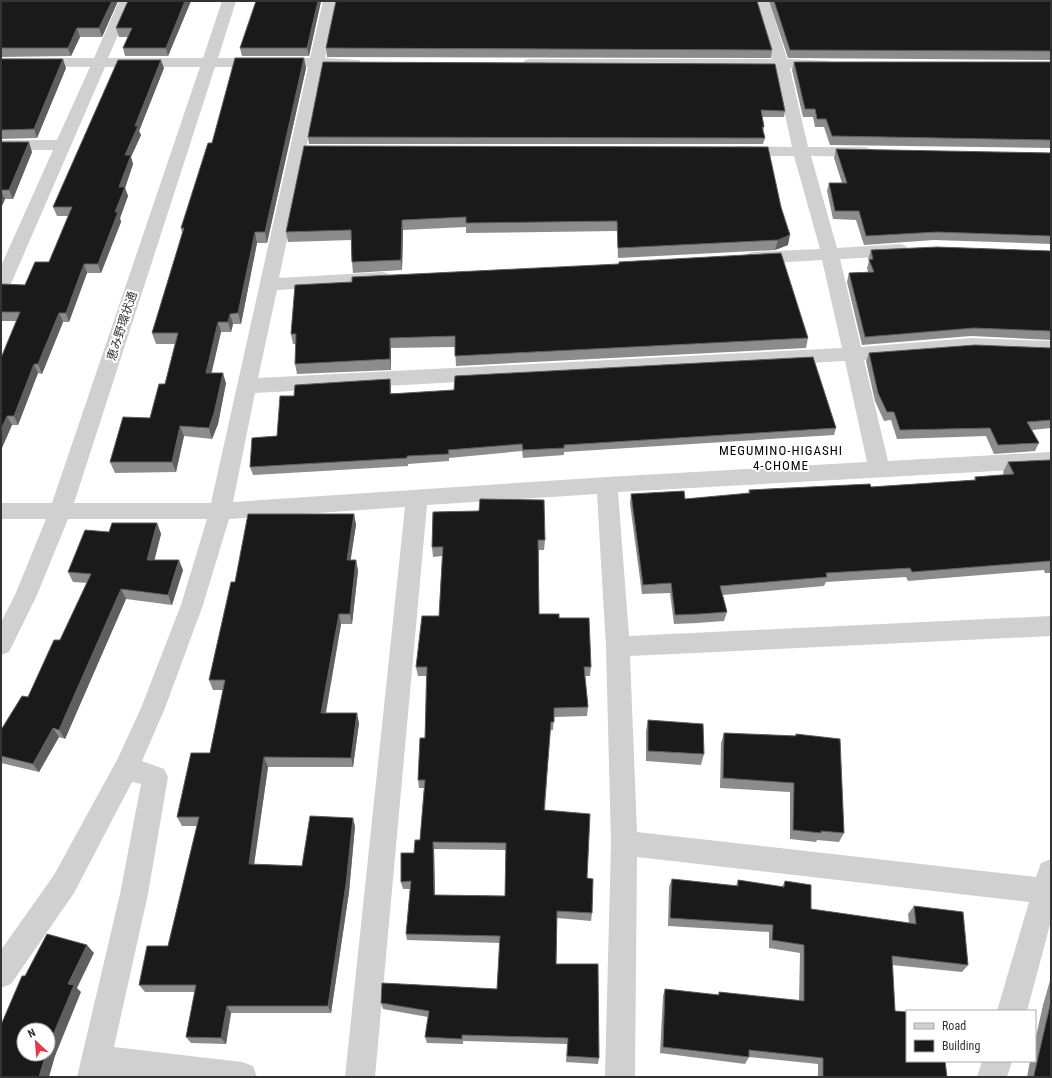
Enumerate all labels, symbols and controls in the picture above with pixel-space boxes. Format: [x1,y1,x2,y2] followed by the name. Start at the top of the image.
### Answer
[104,290,140,362] street label: 恵み野環状通
[719,443,843,473] district label: MEGUMINO-HIGASHI 4-CHOME
[906,1010,1036,1062] legend
[942,1019,966,1033] text: Road
[16,1022,56,1062] north arrow
[26,1026,38,1041] text: N
[942,1039,980,1053] text: Building

